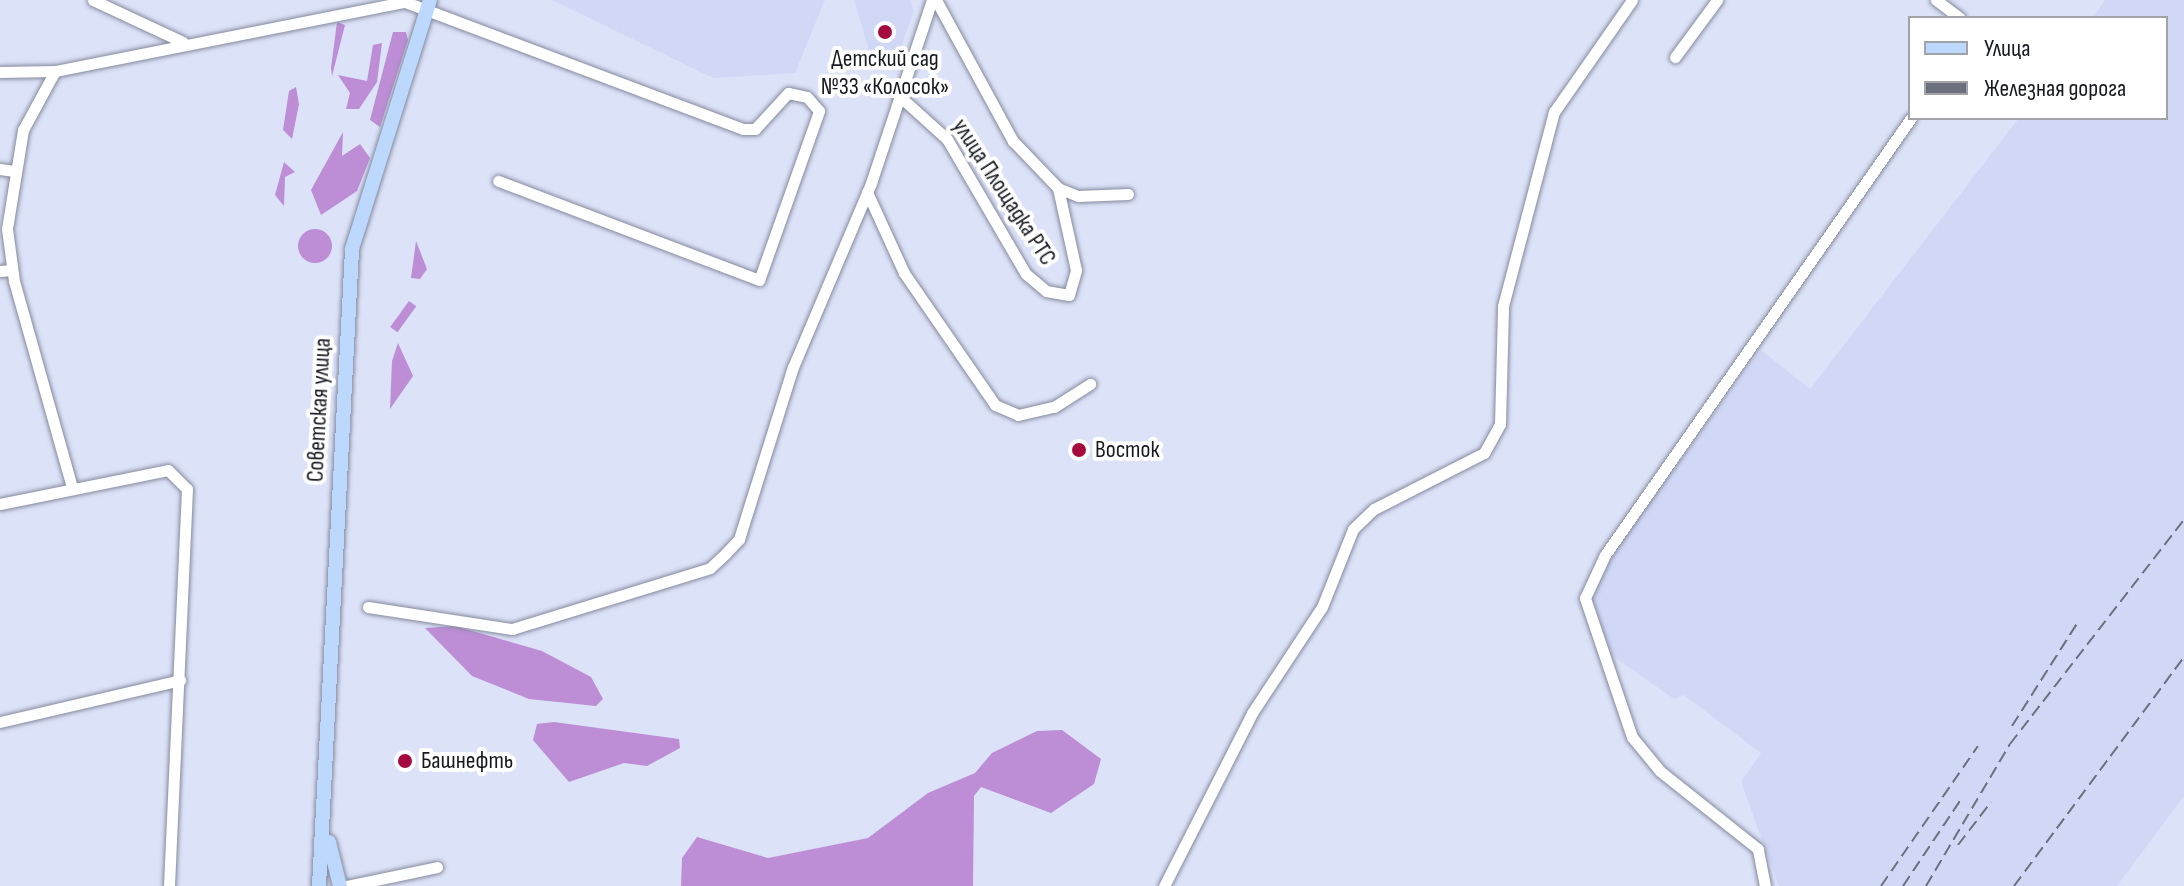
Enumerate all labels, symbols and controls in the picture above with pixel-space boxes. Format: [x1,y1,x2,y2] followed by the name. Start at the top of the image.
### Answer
[1908,16,2168,120] legend
[876,23,894,41] marker: Детский сад №33 «Колосок»
[1984,34,2030,63] text: Улица
[821,45,949,101] place label: Детский сад №33 «Колосок»
[1984,74,2126,103] text: Железная дорога
[946,113,1062,271] street label: улица Площадка РТС
[301,337,337,483] street label: Советская улица
[1095,436,1160,464] place label: Восток
[1070,441,1088,459] marker: Восток
[421,747,513,775] place label: Башнефть
[396,752,414,770] marker: Башнефть

